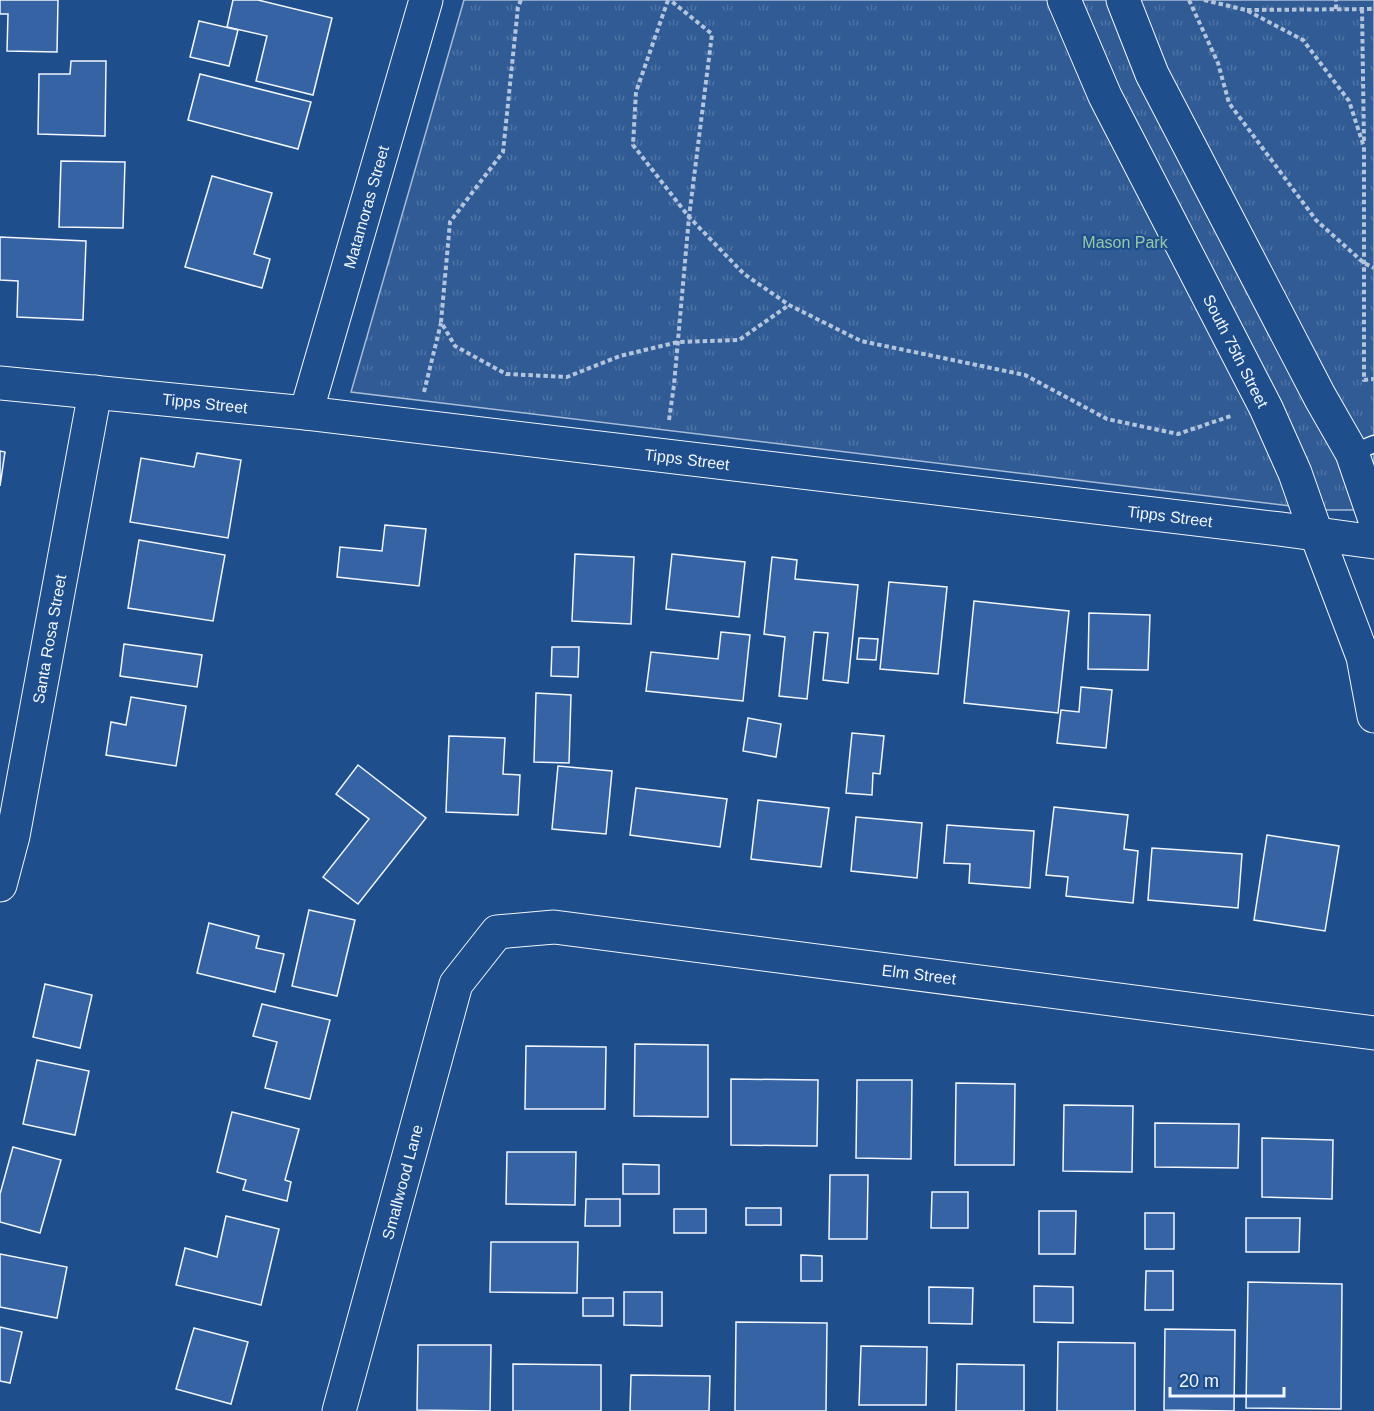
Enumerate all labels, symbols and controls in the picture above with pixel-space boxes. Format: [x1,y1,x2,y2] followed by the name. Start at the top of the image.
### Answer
[341,143,392,271] street label: Matamoras Street
[1082,234,1169,251] park label: Mason Park
[1200,292,1272,411] street label: South 75th Street
[161,391,249,416] street label: Tipps Street
[643,446,731,473] street label: Tipps Street
[1126,503,1214,530] street label: Tipps Street
[30,573,69,705] street label: Santa Rosa Street
[881,962,958,988] street label: Elm Street
[379,1123,426,1241] street label: Smallwood Lane
[1170,1360,1284,1398] scale bar
[1179,1371,1219,1391] text: 20 m

